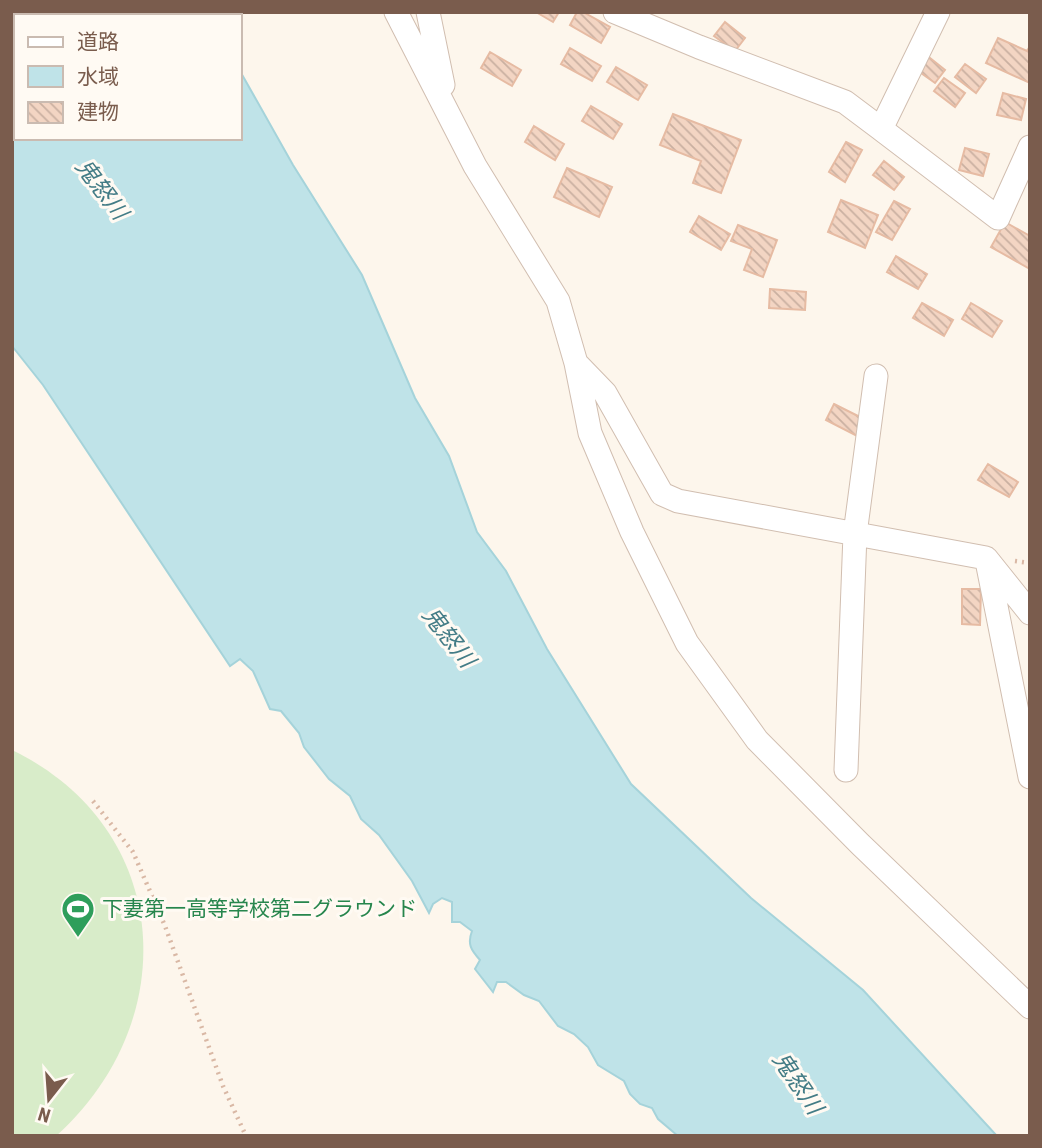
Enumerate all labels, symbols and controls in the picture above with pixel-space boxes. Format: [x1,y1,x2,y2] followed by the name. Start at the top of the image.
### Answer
[14,14,242,140] legend
[77,30,119,54] text: 道路
[77,65,119,89] text: 水域
[77,100,119,124] text: 建物
[70,154,135,227] water label: 鬼怒川
[417,602,482,675] water label: 鬼怒川
[59,890,97,939] sports icon: 下妻第一高等学校第二グラウンド
[102,897,417,921] place label: 下妻第一高等学校第二グラウンド
[767,1047,830,1122] water label: 鬼怒川
[14,1064,84,1134] north arrow
[35,1102,53,1127] text: N

